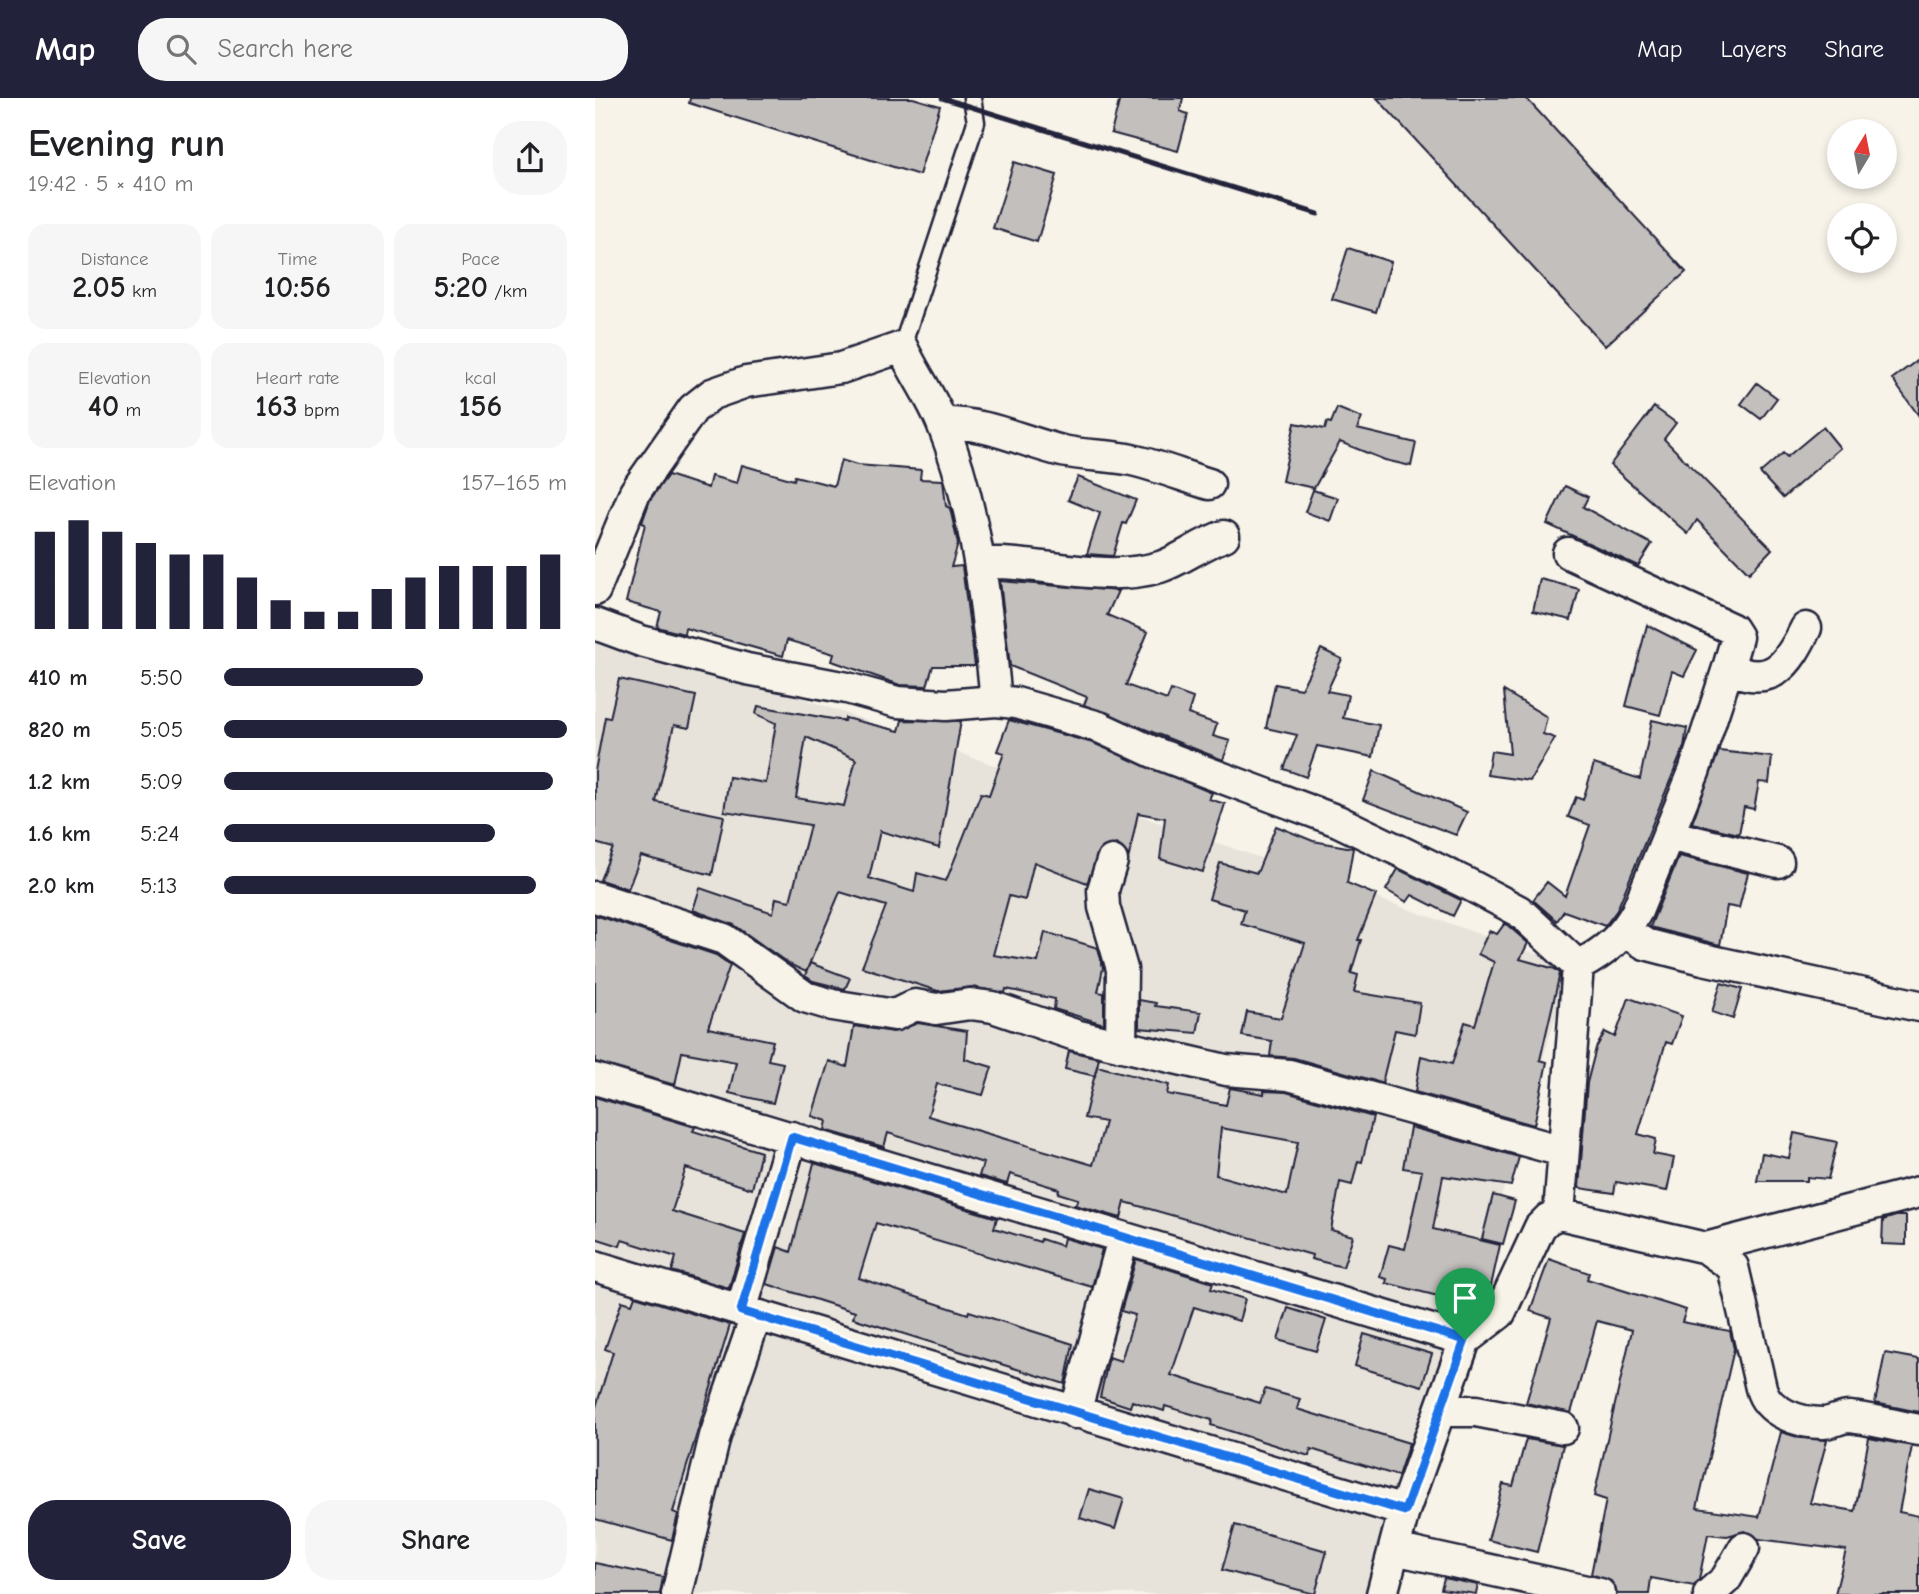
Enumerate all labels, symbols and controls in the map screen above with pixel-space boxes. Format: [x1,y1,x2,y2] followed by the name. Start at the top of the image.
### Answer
[138,18,628,81] search box
[35,30,96,68] text: Map
[162,30,200,68] icon: search
[218,34,353,64] text: Search here
[1637,35,1683,63] text: Map
[1721,35,1786,63] text: Layers
[1824,35,1884,63] text: Share
[1827,119,1897,189] north arrow
[1827,119,1897,273] map controls
[493,121,567,195] button: share
[28,122,225,166] text: Evening run
[28,170,194,197] text: 19:42 · 5 × 410 m
[1827,203,1897,273] button: locate
[80,248,149,270] text: Distance
[278,248,317,270] text: Time
[461,248,500,270] text: Pace
[72,270,126,305] text: 2.05
[264,270,331,305] text: 10:56
[434,270,488,305] text: 5:20
[126,280,157,302] text: km
[488,280,527,302] text: /km
[78,367,151,389] text: Elevation
[256,367,339,389] text: Heart rate
[465,367,496,389] text: kcal
[88,389,119,424] text: 40
[255,389,297,424] text: 163
[459,389,502,424] text: 156
[119,399,141,421] text: m
[297,399,340,421] text: bpm
[28,469,116,496] text: Elevation
[462,469,567,496] text: 157–165 m
[28,664,87,691] text: 410 m
[140,664,183,691] text: 5:50
[28,716,91,743] text: 820 m
[140,716,183,743] text: 5:05
[28,768,90,795] text: 1.2 km
[140,768,183,795] text: 5:09
[28,820,91,847] text: 1.6 km
[140,820,180,847] text: 5:24
[28,872,94,899] text: 2.0 km
[140,872,177,899] text: 5:13
[1435,1268,1495,1340] pin
[1446,1279,1484,1317] icon: arrive
[28,1500,291,1580] button: Save
[305,1500,567,1580] button: Share

